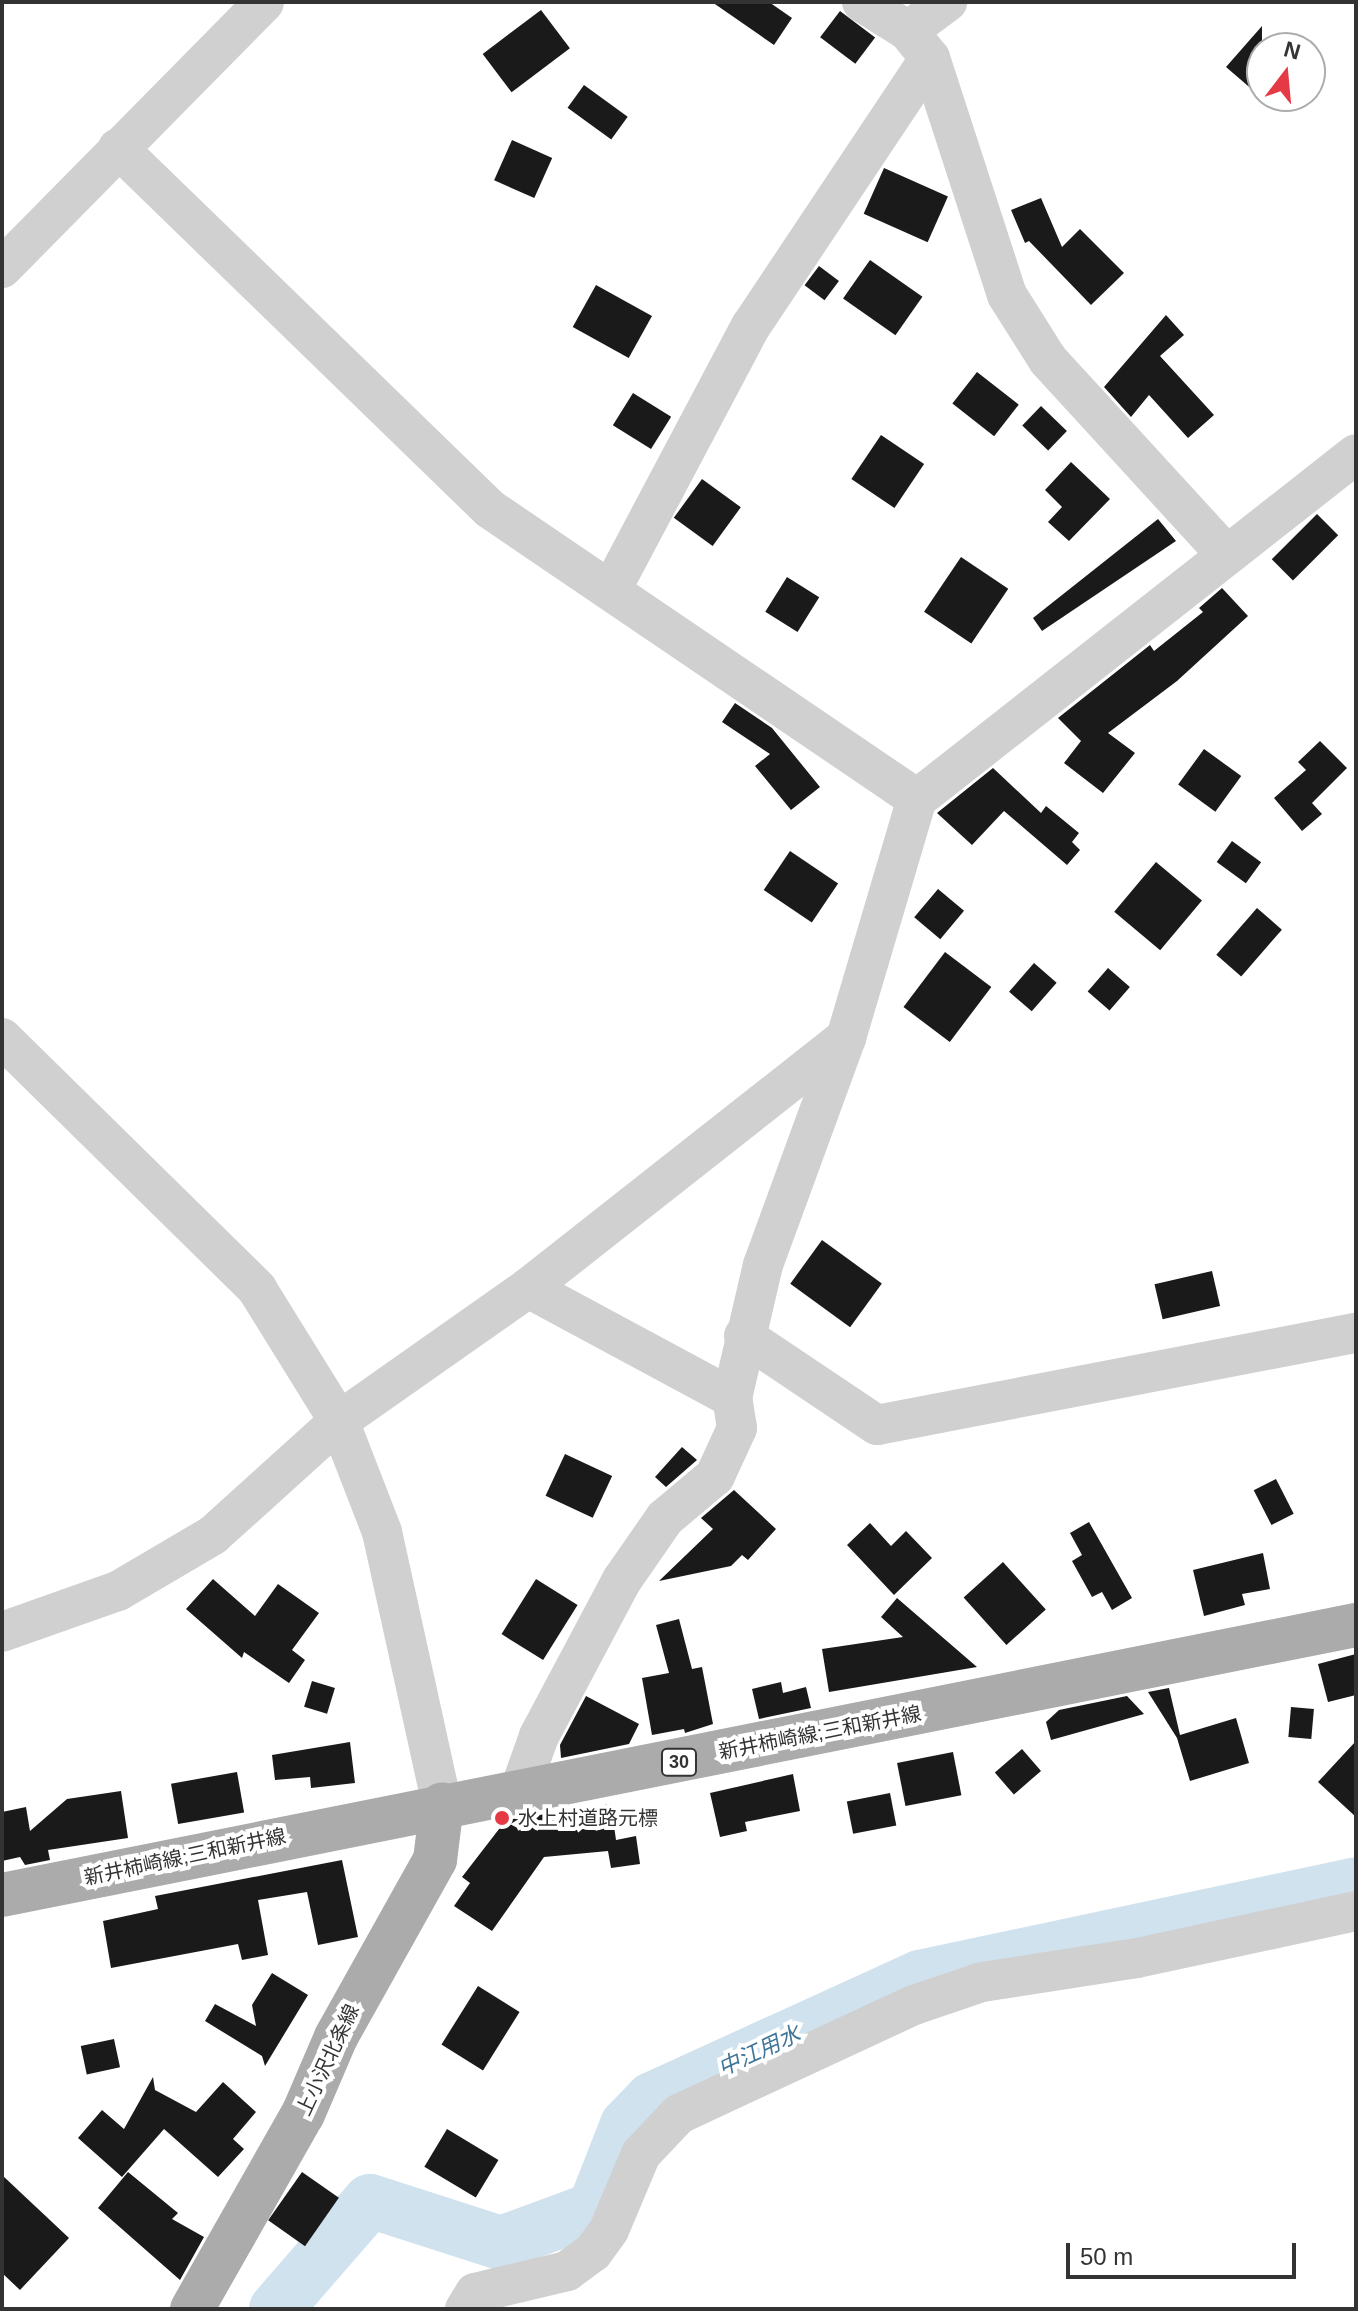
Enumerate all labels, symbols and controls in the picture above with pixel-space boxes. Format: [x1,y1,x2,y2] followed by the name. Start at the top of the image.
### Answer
[1246,32,1326,112] north arrow
[1281,36,1303,65] text: N
[717,1702,923,1764] street label: 新井柿崎線;三和新井線
[659,1748,699,1776] road number: 30
[518,1806,658,1830] place label: 水上村道路元標
[493,1809,511,1827] marker: 水上村道路元標
[82,1824,288,1890] street label: 新井柿崎線;三和新井線
[292,2001,364,2119] street label: 上小沢北条線
[714,2020,804,2082] water label: 中江用水
[1070,2227,1300,2277] scale bar
[1080,2243,1133,2270] text: 50 m

